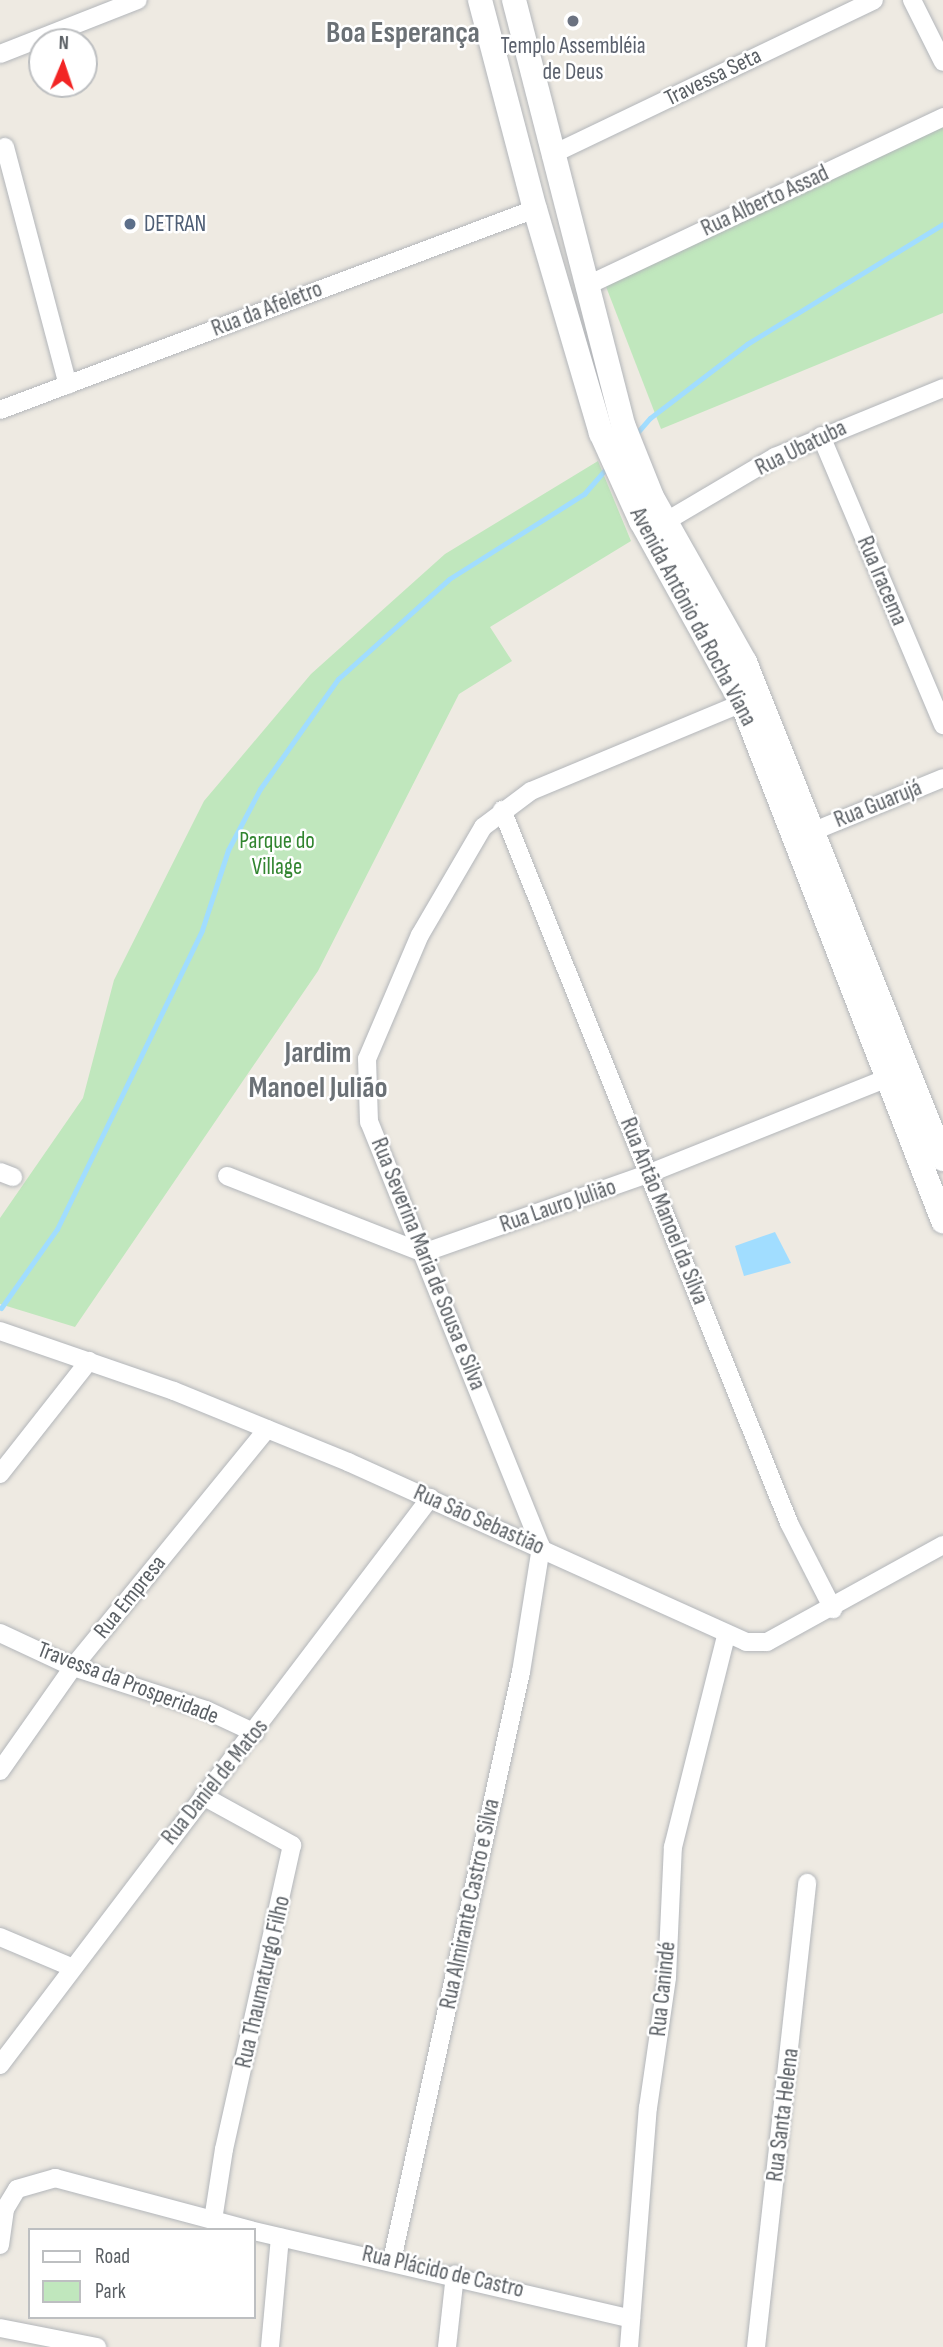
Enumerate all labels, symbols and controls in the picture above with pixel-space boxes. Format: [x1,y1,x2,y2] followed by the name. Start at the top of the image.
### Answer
[565,13,581,29] marker: Templo Assembléia de Deus
[326,15,480,51] district label: Boa Esperança
[28,28,98,98] north arrow
[58,32,69,55] text: N
[500,32,646,86] place label: Templo Assembléia de Deus
[660,42,766,112] street label: Travessa Seta
[697,159,833,243] street label: Rua Alberto Assad
[144,210,206,238] place label: DETRAN
[122,216,138,232] marker: DETRAN
[208,275,326,343] street label: Rua da Afeletro
[751,414,851,482] street label: Rua Ubatuba
[624,503,762,731] street label: Avenida Antônio da Rocha Viana
[851,532,913,630] street label: Rua Iracema
[830,774,926,834] street label: Rua Guarujá
[239,827,315,881] park label: Parque do Village
[248,1035,388,1106] district label: Jardim Manoel Julião
[614,1114,714,1308] street label: Rua Antão Manoel da Silva
[365,1134,491,1394] street label: Rua Severina Maria de Sousa e Silva
[496,1173,620,1239] street label: Rua Lauro Julião
[409,1479,549,1561] street label: Rua São Sebastião
[88,1550,172,1644] street label: Rua Empresa
[33,1636,223,1730] street label: Travessa da Prosperidade
[156,1714,274,1850] street label: Rua Daniel de Matos
[434,1796,506,2012] street label: Rua Almirante Castro e Silva
[230,1893,296,2071] street label: Rua Thaumaturgo Filho
[644,1940,682,2038] street label: Rua Canindé
[761,2047,805,2183] street label: Rua Santa Helena
[28,2228,256,2319] legend
[359,2240,527,2304] street label: Rua Plácido de Castro
[95,2244,130,2269] text: Road
[95,2279,126,2304] text: Park

